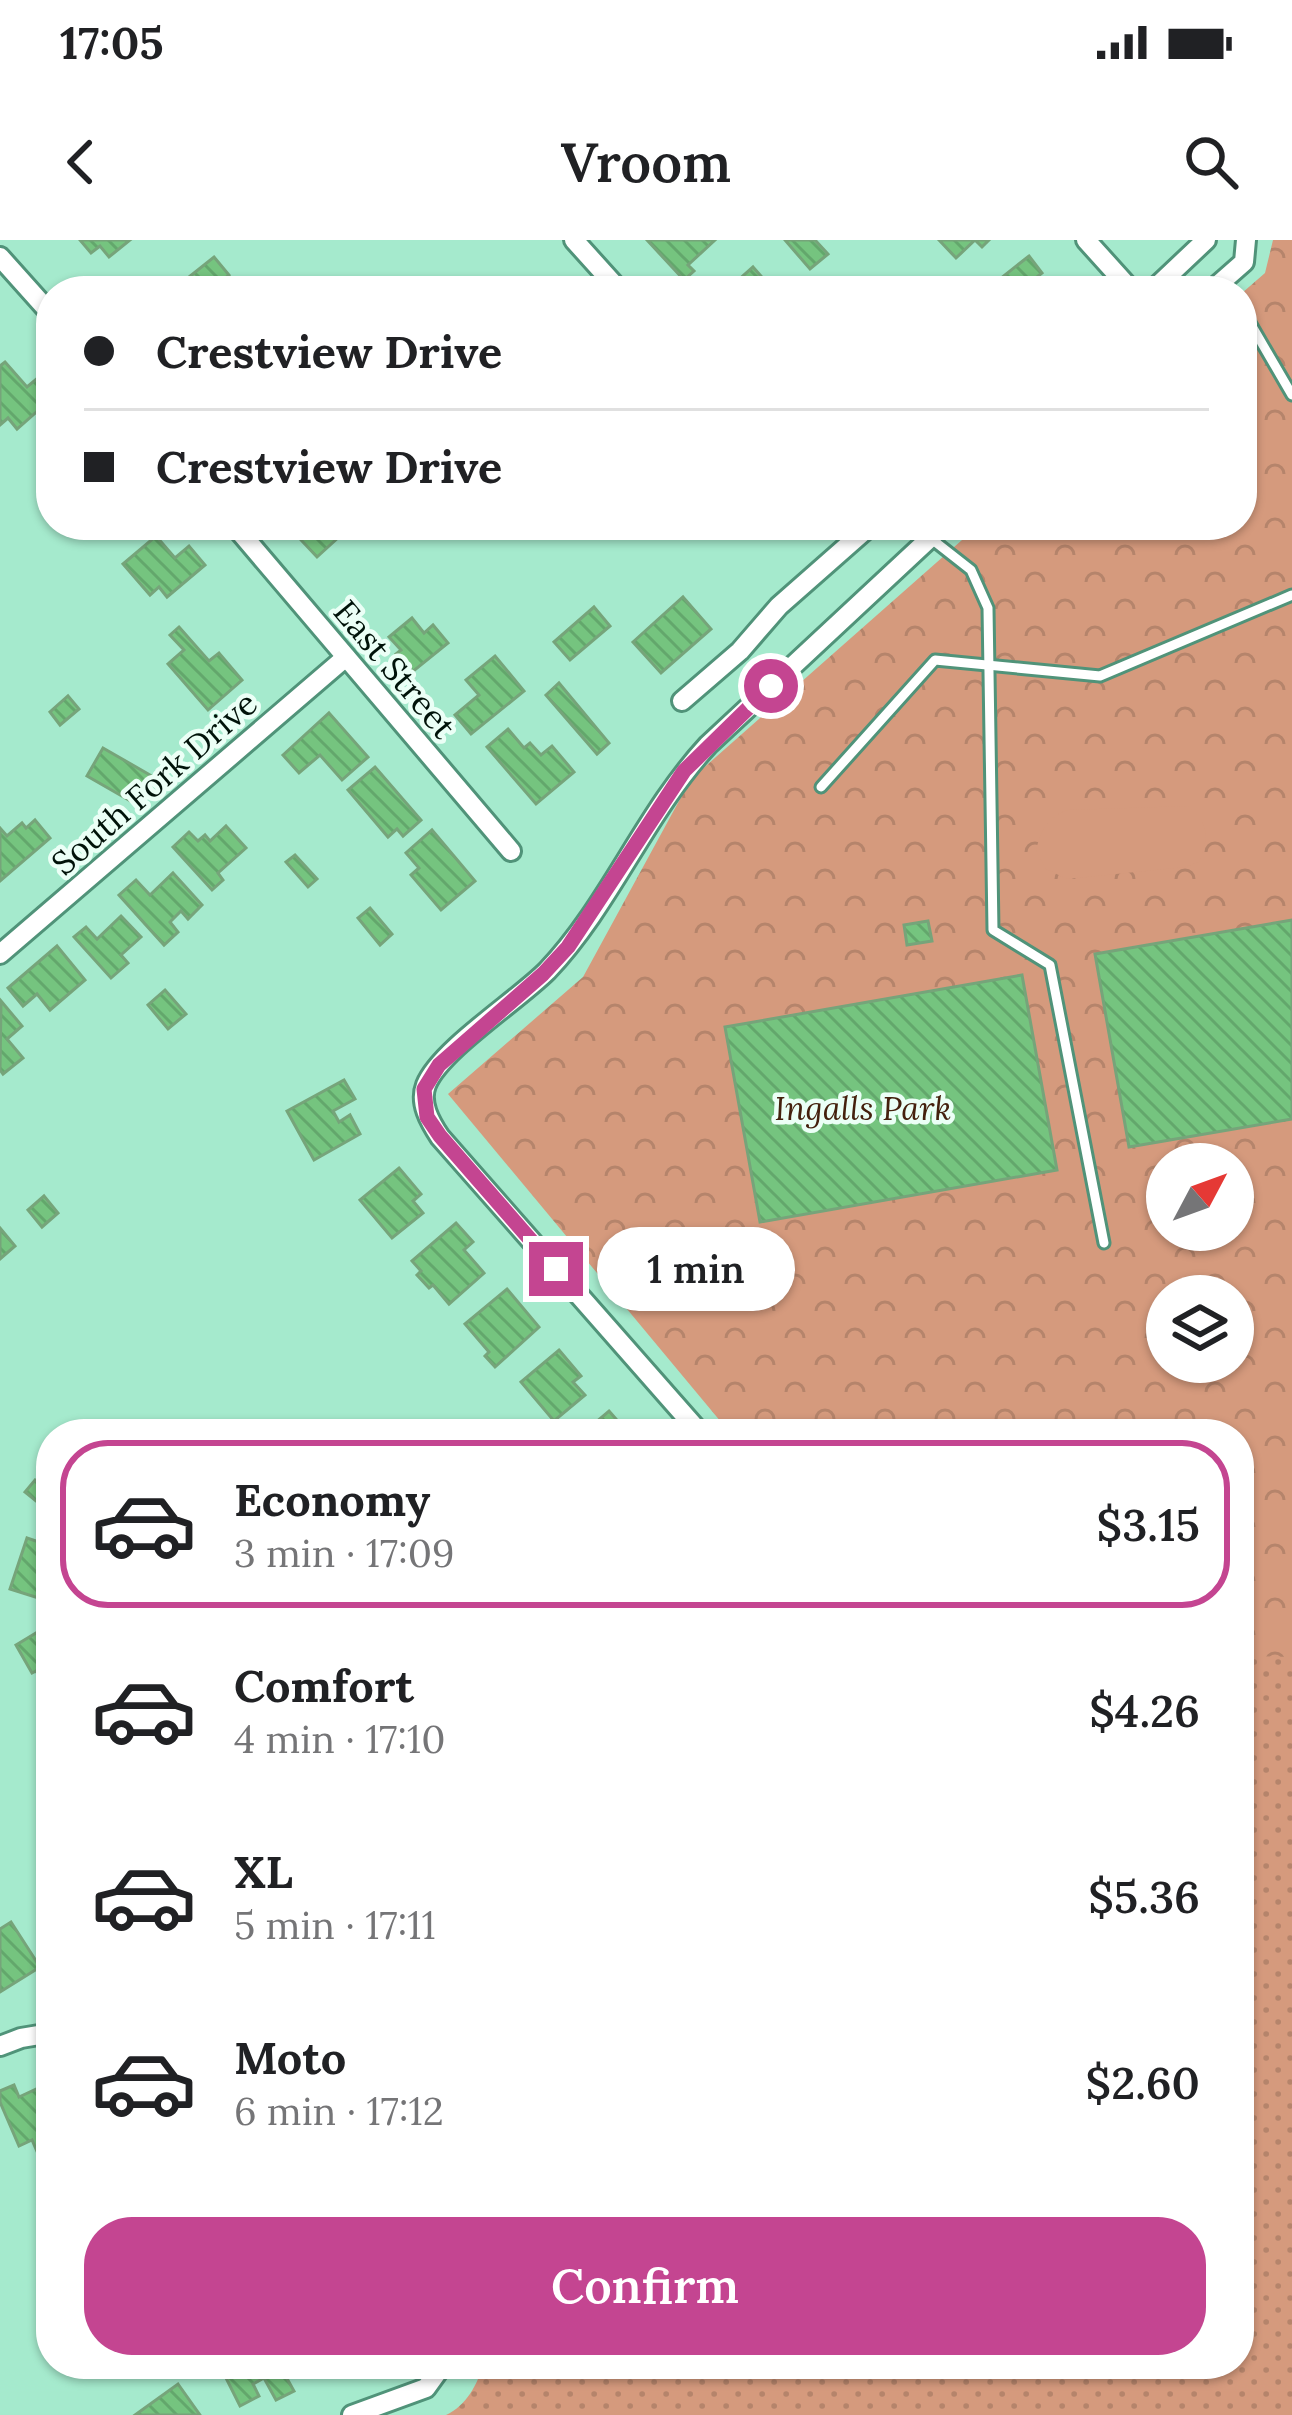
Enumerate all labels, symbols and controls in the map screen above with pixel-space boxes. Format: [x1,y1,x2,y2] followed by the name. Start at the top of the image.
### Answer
[60,14,164,71] text: 17:05
[561,128,731,197] text: Vroom
[48,129,114,195] icon: back
[1178,129,1244,195] icon: search
[156,323,502,380] text: Crestview Drive
[156,438,502,495] text: Crestview Drive
[325,591,465,747] street label: East Street
[744,659,798,713] route start
[43,682,265,884] street label: South Fork Drive
[775,1087,951,1129] park label: Ingalls Park
[1146,1143,1254,1251] north arrow
[1146,1143,1254,1383] map controls
[598,1227,796,1311] callout: 1 min
[529,1242,583,1296] route end
[647,1244,745,1294] text: 1 min
[1146,1275,1254,1383] button: layers
[90,1470,198,1578] icon: car
[234,1471,430,1528] text: Economy
[1097,1496,1200,1553] text: $3.15
[234,1528,454,1578] text: 3 min · 17:09
[90,1656,198,1764] icon: car
[234,1657,414,1714] text: Comfort
[1089,1682,1200,1739] text: $4.26
[234,1714,446,1764] text: 4 min · 17:10
[90,1842,198,1950] icon: car
[234,1843,293,1900] text: XL
[1088,1868,1200,1925] text: $5.36
[234,1900,436,1950] text: 5 min · 17:11
[90,2028,198,2136] icon: car
[234,2029,346,2086] text: Moto
[1086,2054,1200,2111] text: $2.60
[234,2086,444,2136] text: 6 min · 17:12
[84,2217,1206,2355] button: Confirm

